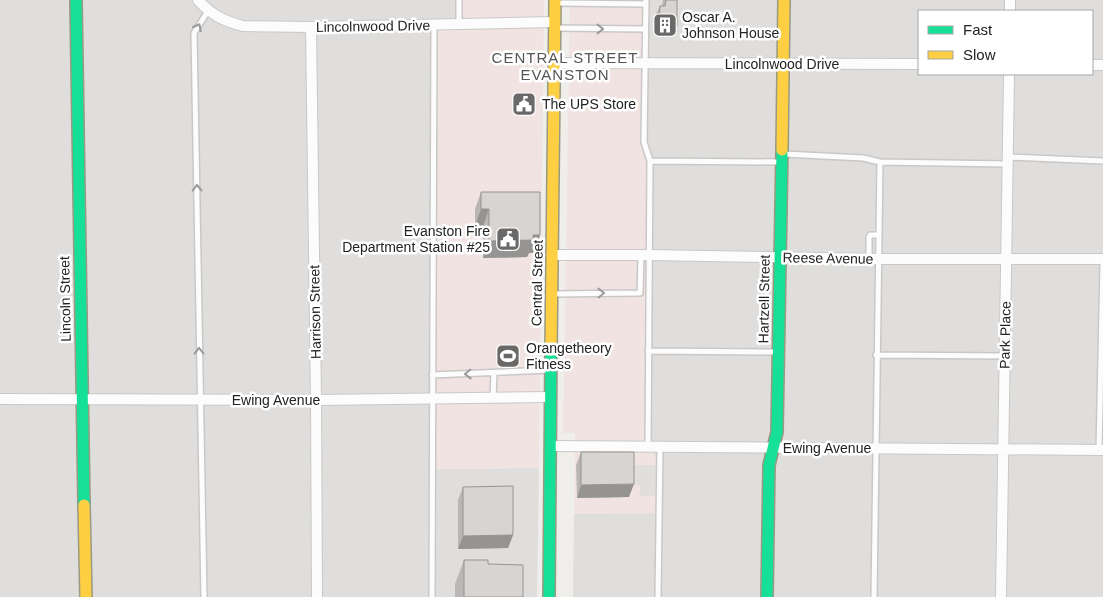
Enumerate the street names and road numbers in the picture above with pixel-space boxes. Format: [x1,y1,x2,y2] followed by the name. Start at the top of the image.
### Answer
[316,17,431,35] street label: Lincolnwood Drive
[725,56,839,72] street label: Lincolnwood Drive
[528,240,546,326] street label: Central Street
[782,249,874,267] street label: Reese Avenue
[755,254,773,343] street label: Hartzell Street
[56,256,74,342] street label: Lincoln Street
[306,265,324,359] street label: Harrison Street
[996,301,1014,369] street label: Park Place
[232,392,320,408] street label: Ewing Avenue
[783,440,871,456] street label: Ewing Avenue

